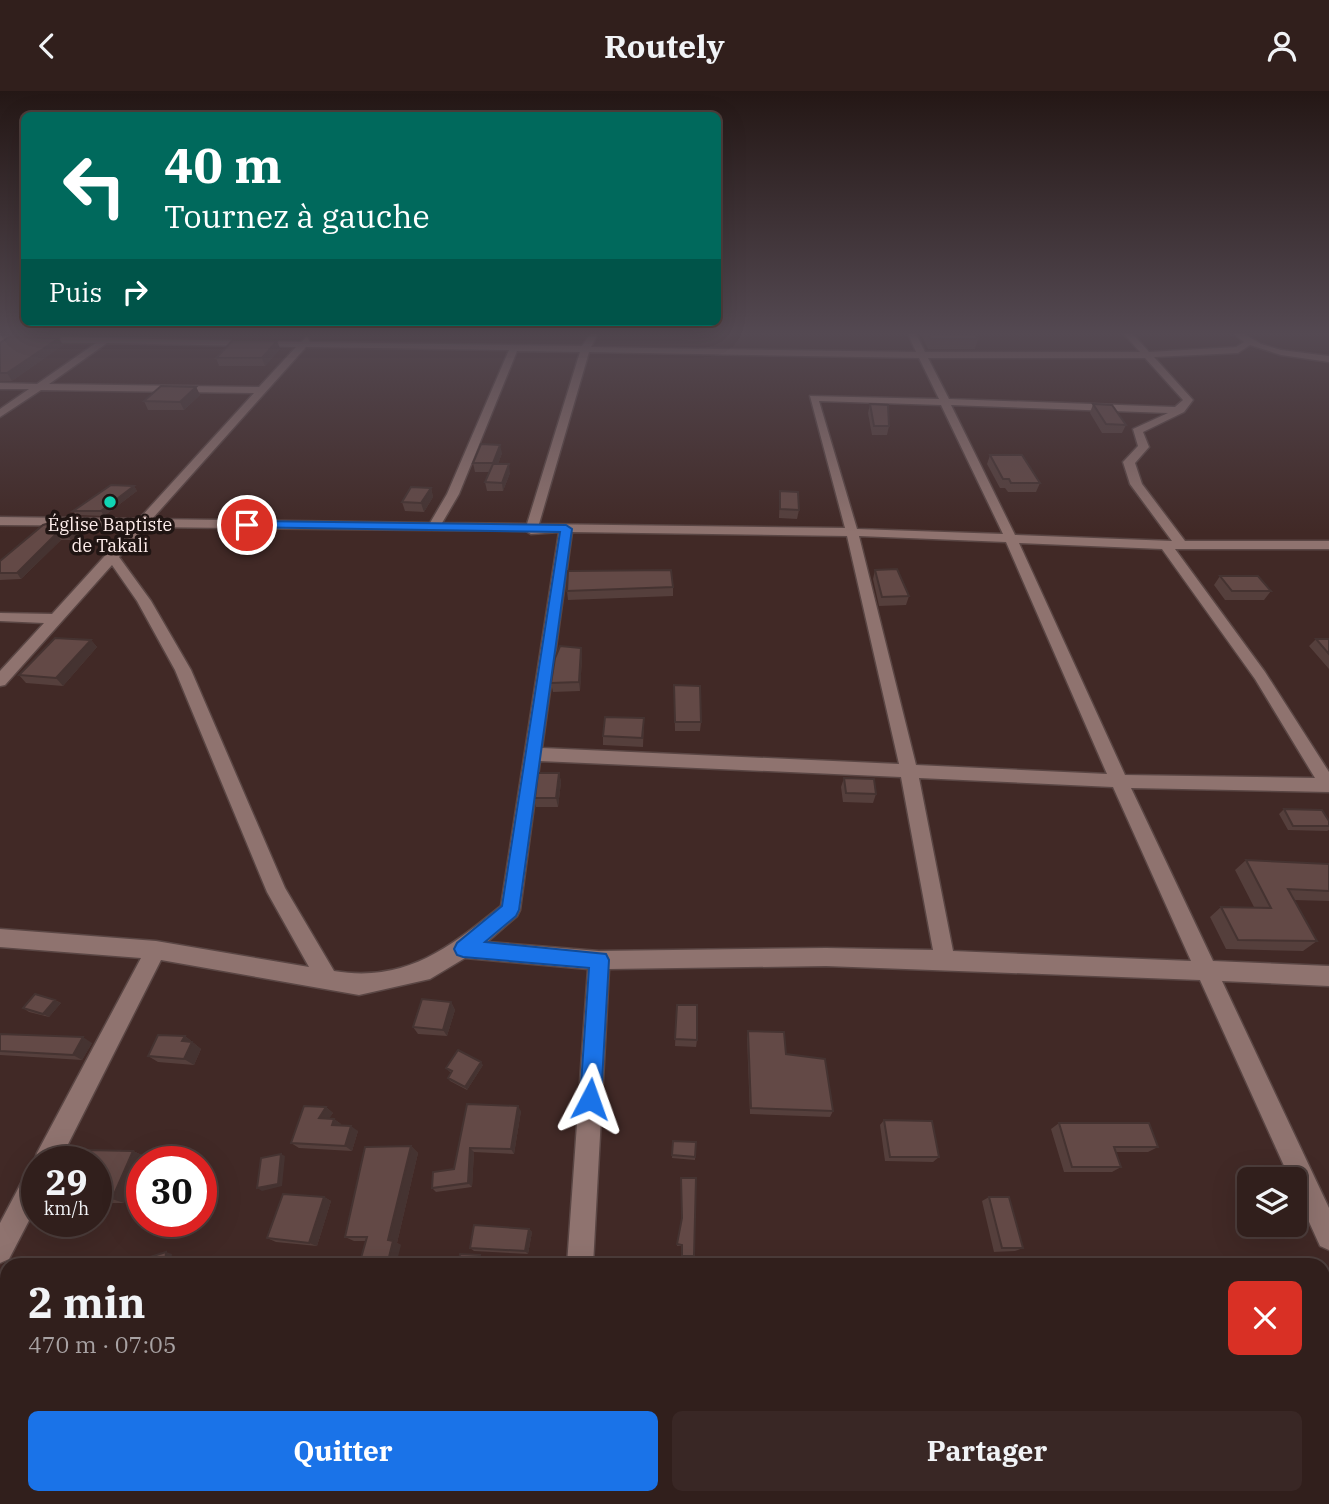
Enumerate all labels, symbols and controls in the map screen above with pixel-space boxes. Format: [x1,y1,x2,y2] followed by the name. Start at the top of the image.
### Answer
[604,25,725,67] text: Routely
[28,27,66,65] icon: back
[1263,27,1301,65] icon: person
[164,133,282,196] text: 40 m
[49,140,140,231] icon: left
[164,195,430,237] text: Tournez à gauche
[116,273,154,311] icon: right
[49,275,102,309] text: Puis
[102,494,118,510] marker: Église Baptiste de Takali
[217,495,277,555] pin
[228,506,266,544] icon: arrive
[48,513,172,557] place label: Église Baptiste de Takali
[553,1062,627,1136] position arrow
[126,1146,217,1237] speed limit sign: 30
[45,1159,88,1205] text: 29
[1237,1167,1307,1237] map controls
[1237,1167,1307,1237] button: layers
[44,1197,89,1220] text: km/h
[28,1275,146,1330] text: 2 min
[1228,1281,1302,1355] button: close
[28,1329,177,1359] text: 470 m · 07:05
[28,1411,658,1491] button: Quitter
[672,1411,1302,1491] button: Partager

